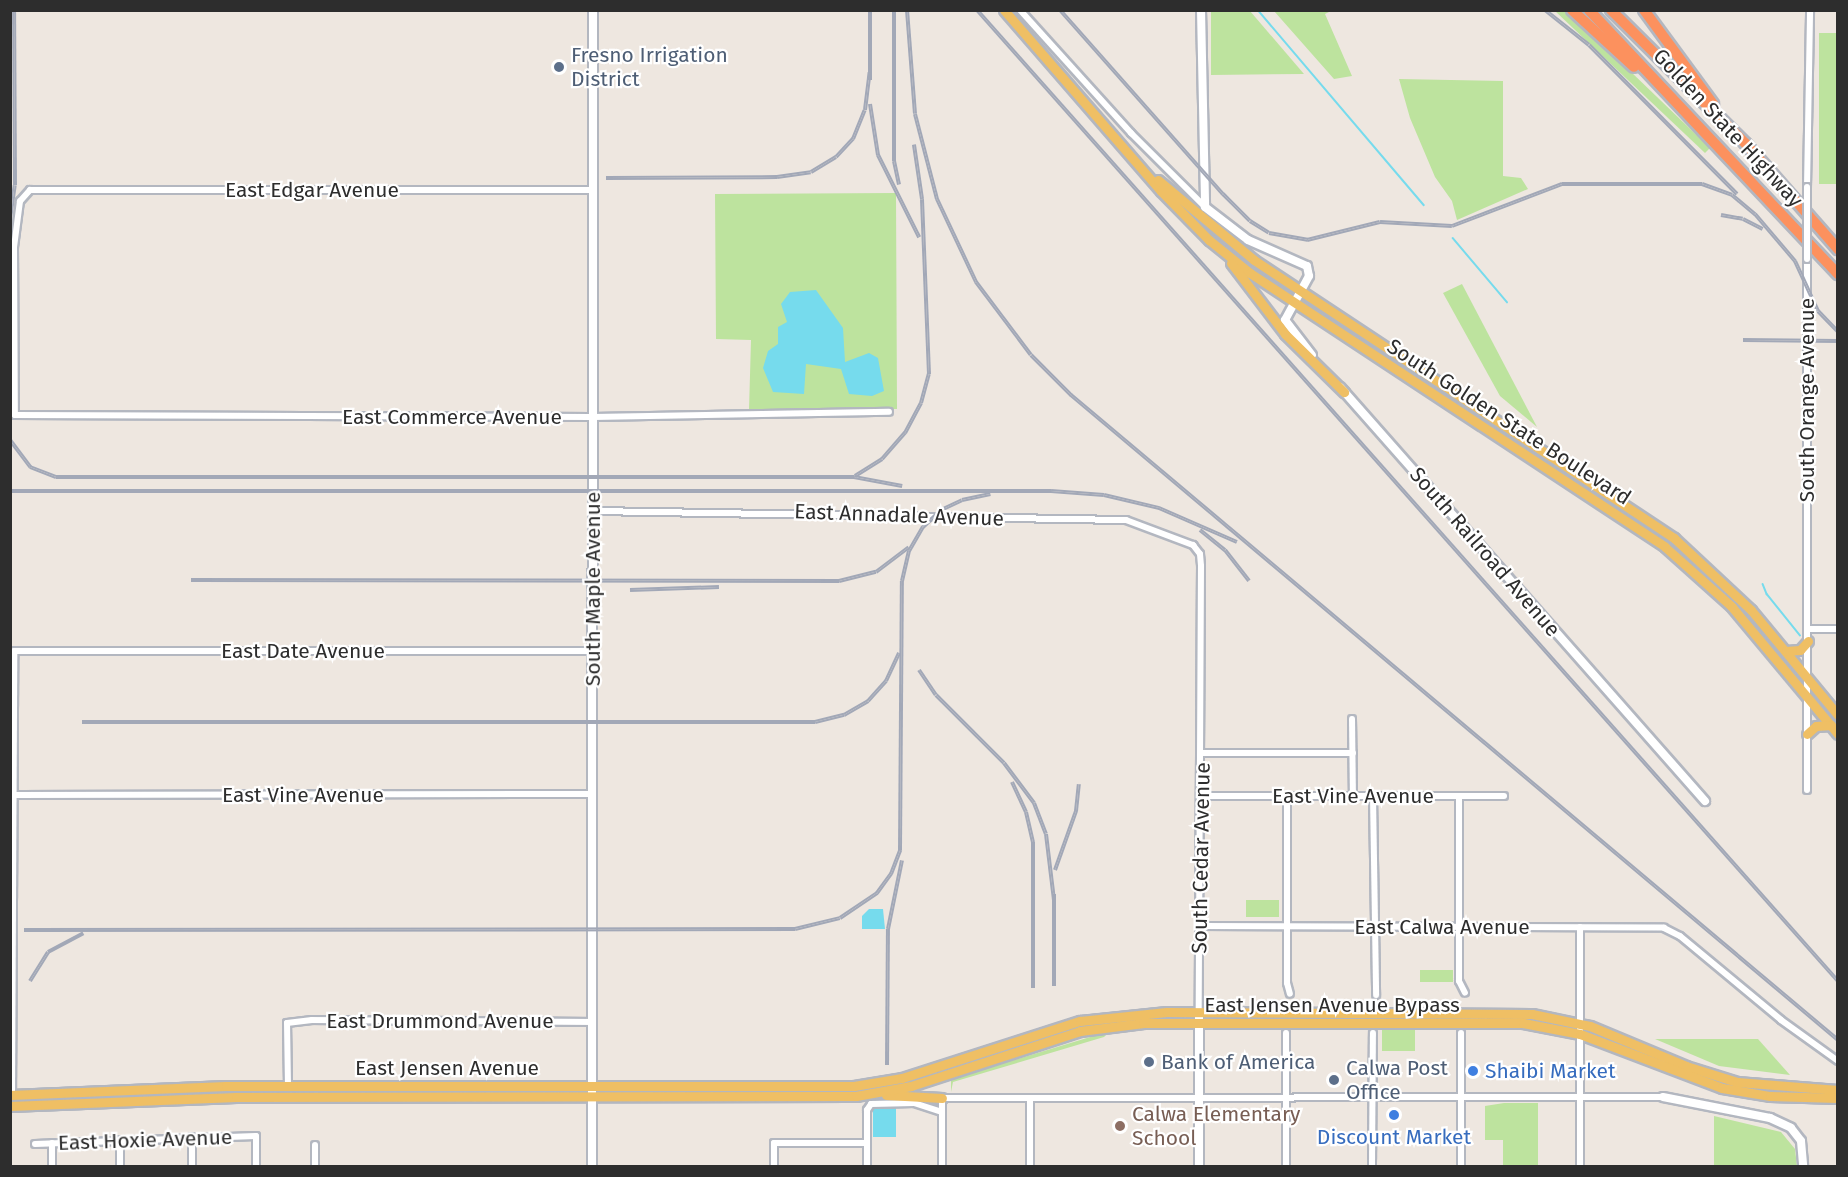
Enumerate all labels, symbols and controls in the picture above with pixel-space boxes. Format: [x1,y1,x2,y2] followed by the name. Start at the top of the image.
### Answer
[571,42,728,92] place label: Fresno Irrigation District
[1648,43,1808,213] street label: Golden State Highway
[552,60,566,74] marker: Fresno Irrigation District
[225,177,399,203] street label: East Edgar Avenue
[1794,298,1820,502] street label: South Orange Avenue
[1382,334,1636,510] street label: South Golden State Boulevard
[342,404,562,430] street label: East Commerce Avenue
[1405,462,1565,642] street label: South Railroad Avenue
[580,492,606,686] street label: South Maple Avenue
[794,499,1004,531] street label: East Annadale Avenue
[221,638,385,664] street label: East Date Avenue
[1187,762,1215,954] street label: South Cedar Avenue
[222,782,384,808] street label: East Vine Avenue
[1272,783,1434,809] street label: East Vine Avenue
[1354,914,1530,940] street label: East Calwa Avenue
[1204,992,1460,1018] street label: East Jensen Avenue Bypass
[326,1008,554,1034] street label: East Drummond Avenue
[1161,1049,1315,1075] place label: Bank of America
[355,1055,539,1081] street label: East Jensen Avenue
[1142,1055,1156,1069] marker: Bank of America
[1346,1055,1448,1105] place label: Calwa Post Office
[1485,1058,1616,1084] place label: Shaibi Market
[1466,1064,1480,1078] marker: Shaibi Market
[1327,1073,1341,1087] marker: Calwa Post Office
[1132,1101,1300,1151] place label: Calwa Elementary School
[1387,1108,1401,1122] marker: Discount Market
[1113,1119,1127,1133] marker: Calwa Elementary School
[57,1124,233,1156] street label: East Hoxie Avenue
[1317,1124,1471,1150] place label: Discount Market

